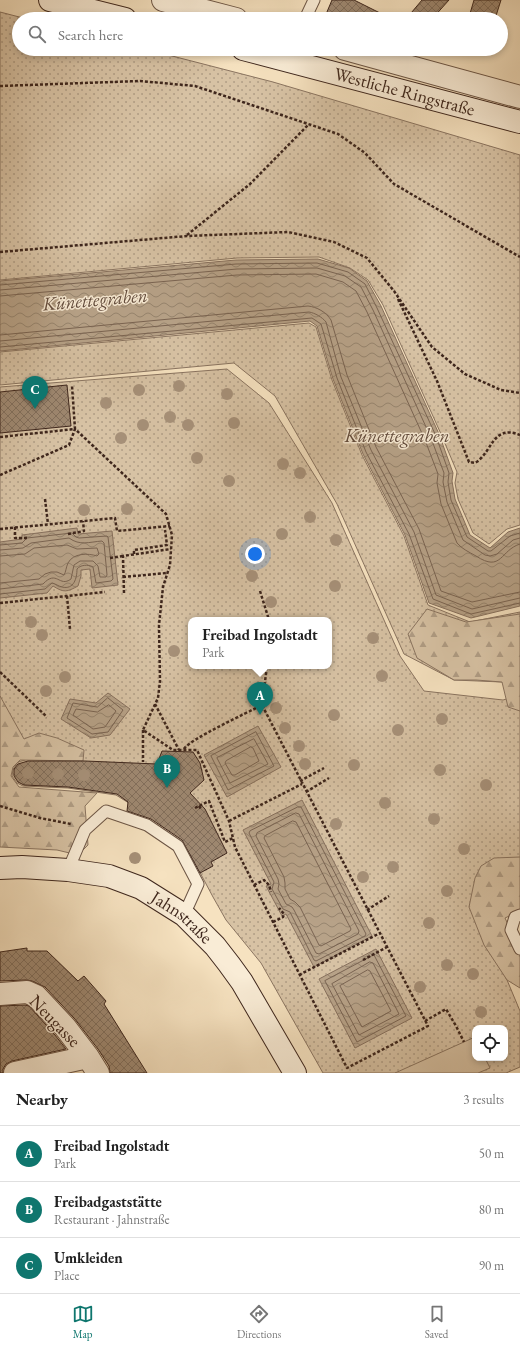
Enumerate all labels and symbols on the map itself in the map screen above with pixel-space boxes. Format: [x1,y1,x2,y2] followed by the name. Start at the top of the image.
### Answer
[332,62,477,121] street label: Westliche Ringstraße
[41,282,148,317] water label: Künettegraben
[22,376,48,409] pin: C
[343,423,450,448] water label: Künettegraben
[245,544,265,564] your location
[247,682,273,715] pin: A
[154,755,180,788] pin: B
[145,884,218,948] street label: Jahnstraße
[25,989,86,1052] street label: Neugasse

